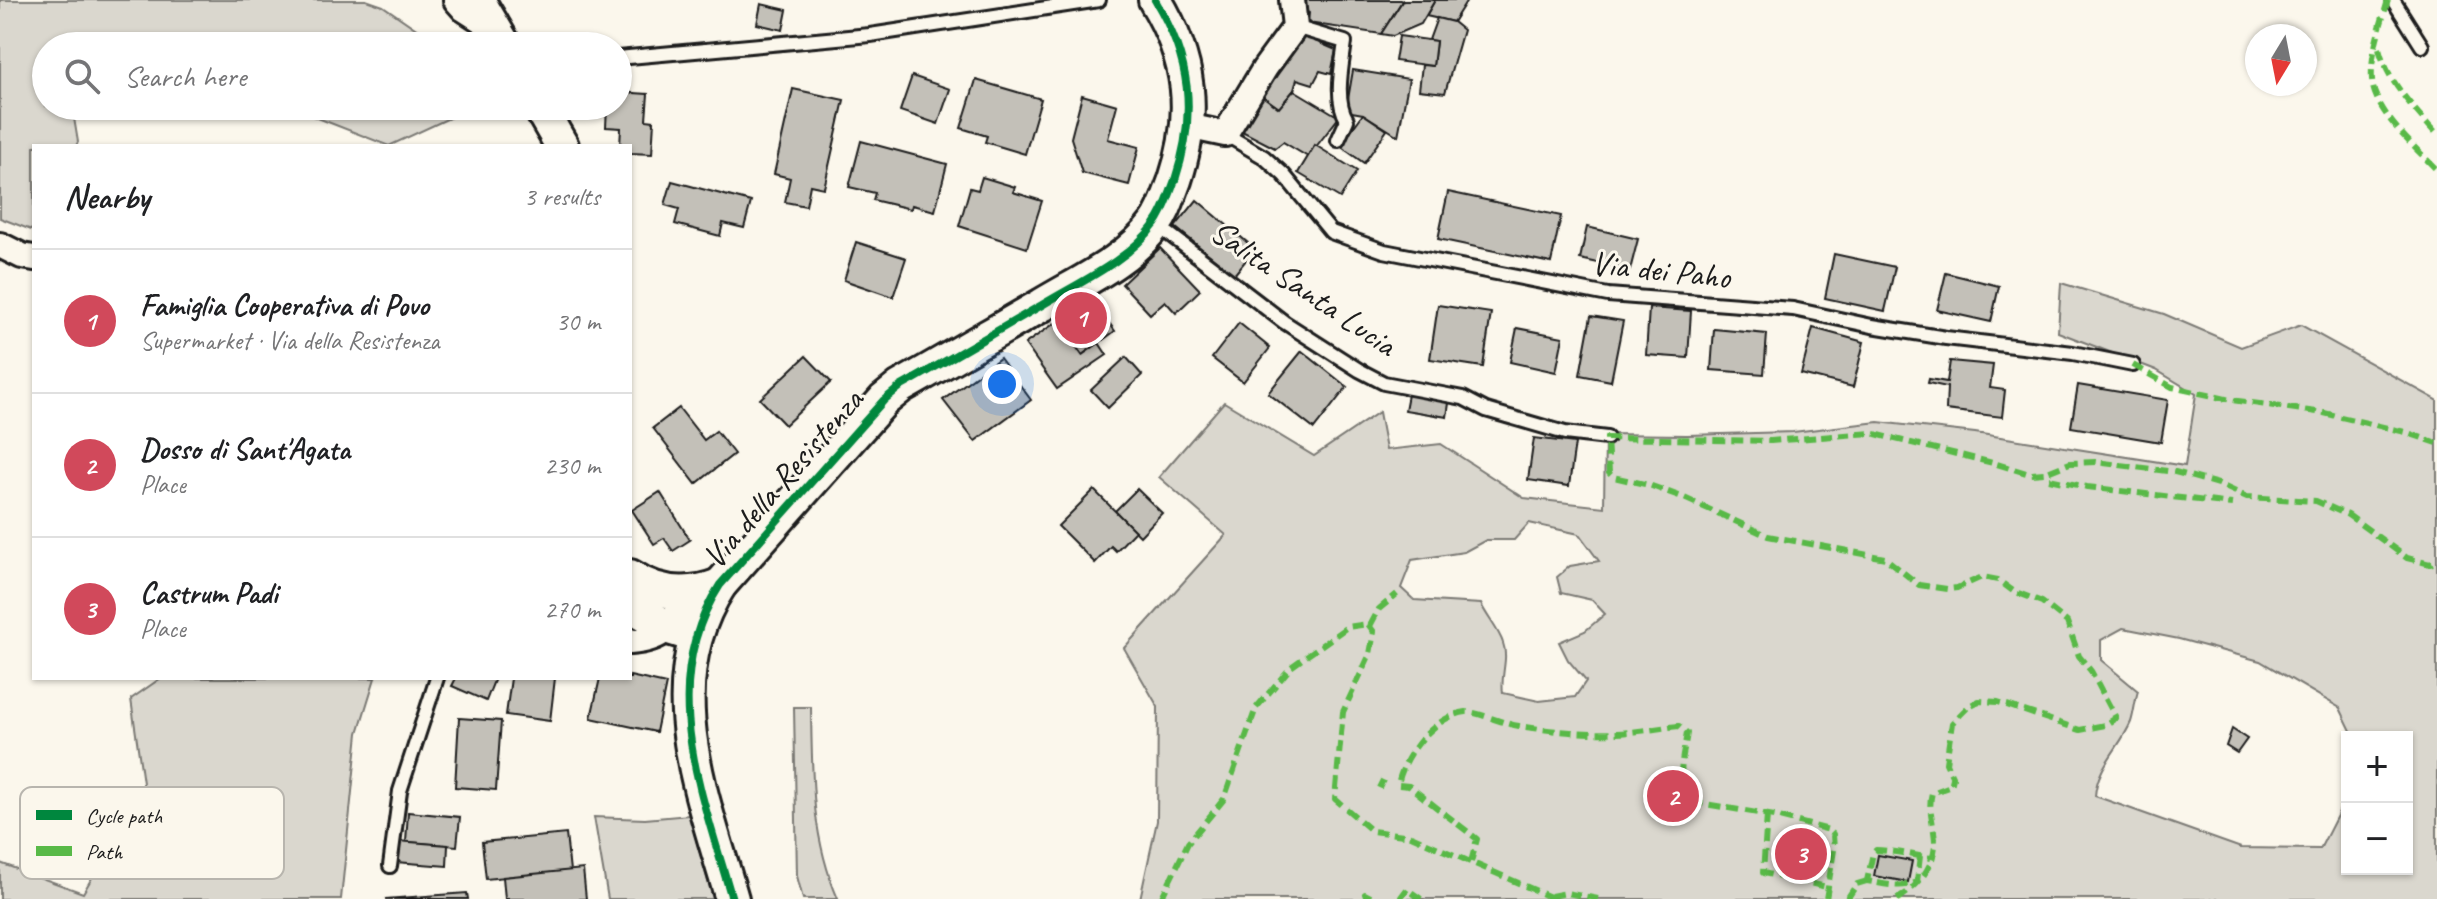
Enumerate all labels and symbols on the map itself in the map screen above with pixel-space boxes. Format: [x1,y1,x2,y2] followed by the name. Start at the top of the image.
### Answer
[2245,24,2317,96] north arrow
[1203,209,1407,367] street label: Salita Santa Lucia
[1590,241,1734,298] street label: Via dei Paho
[1055,288,1107,348] pin: 1
[982,364,1022,404] your location
[693,378,874,577] street label: Via della Resistenza
[1647,766,1699,826] pin: 2
[20,787,284,879] legend
[86,802,163,830] text: Cycle path
[1775,824,1827,884] pin: 3
[86,838,123,866] text: Path

